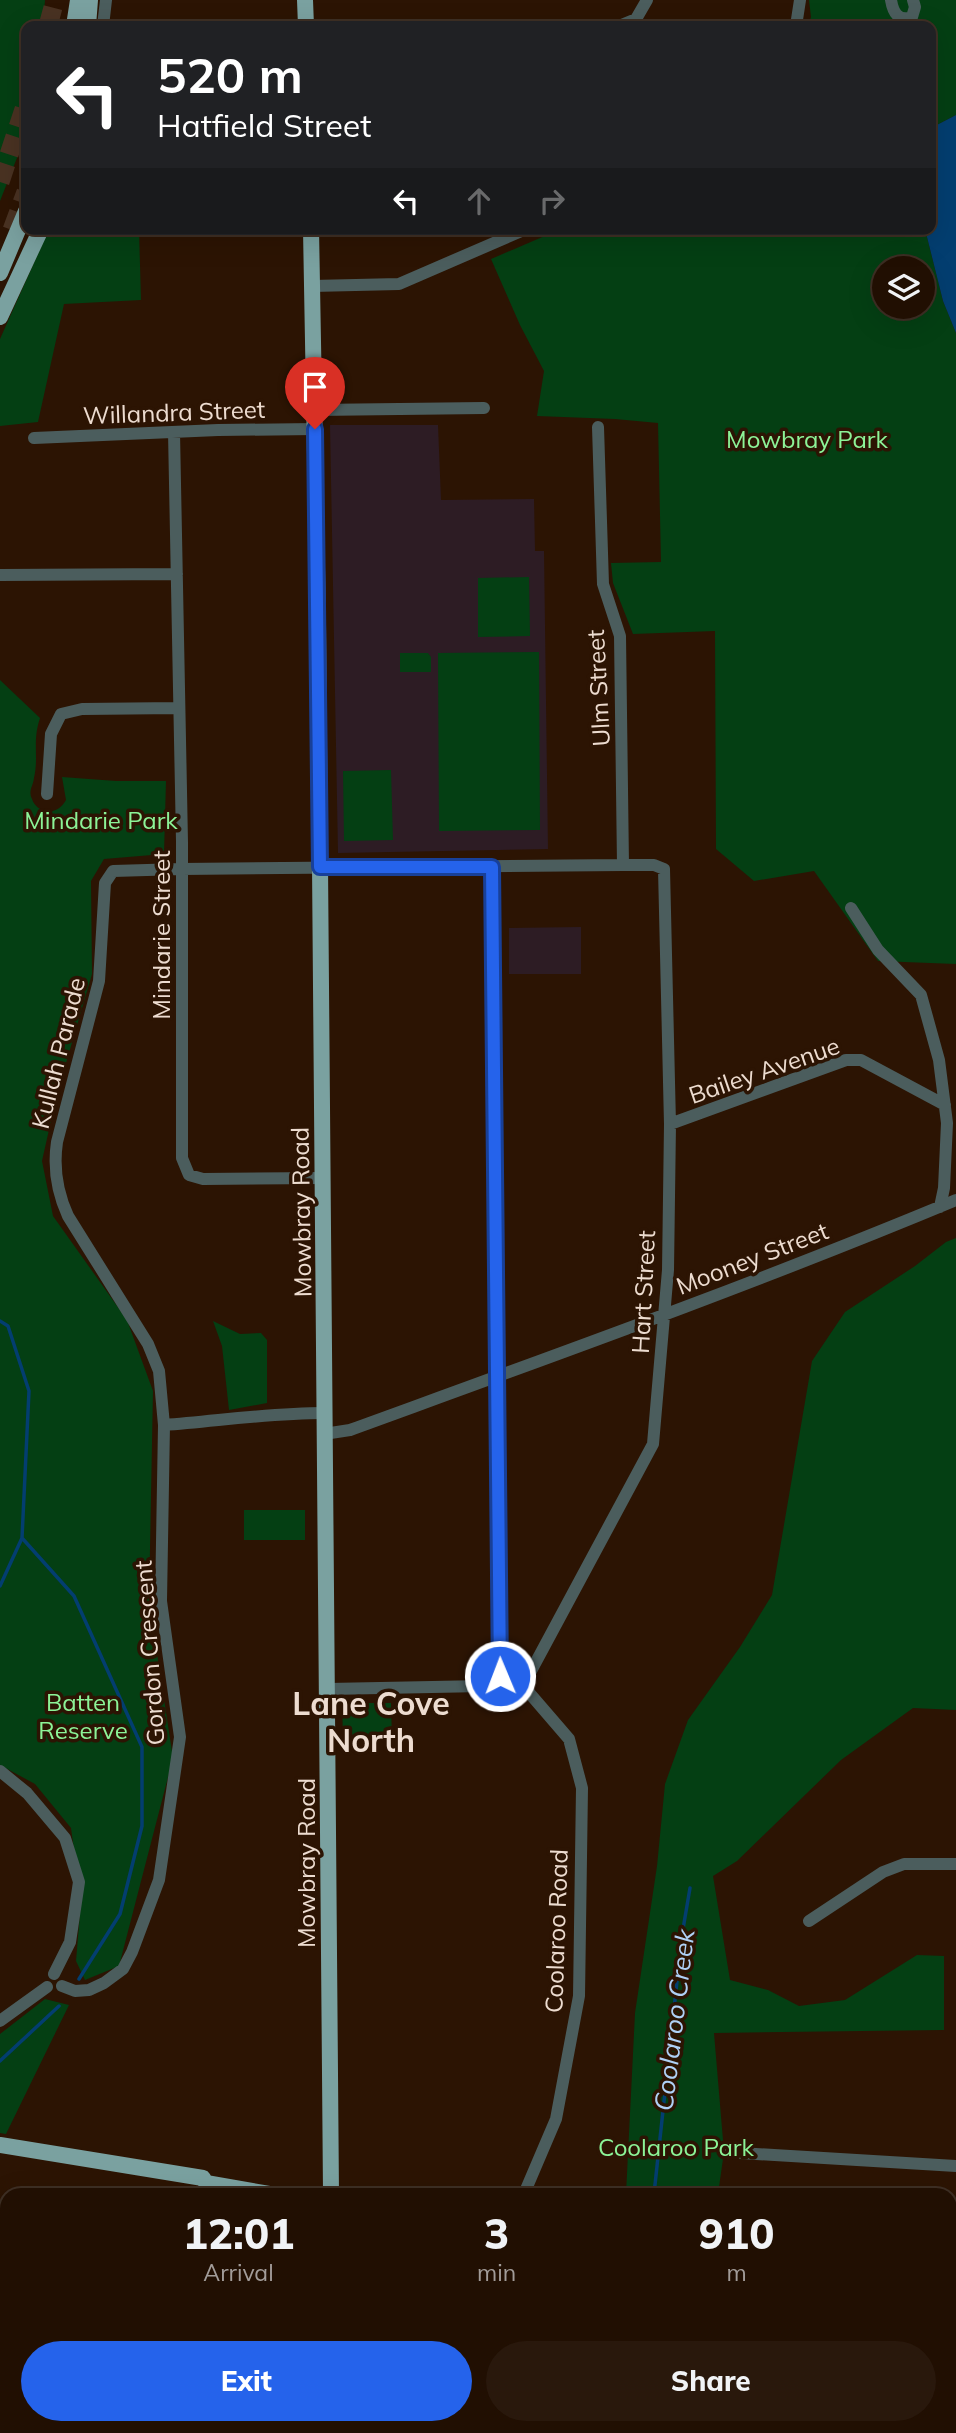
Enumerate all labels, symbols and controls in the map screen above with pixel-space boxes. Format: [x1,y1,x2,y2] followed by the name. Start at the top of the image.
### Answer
[157,44,303,105] text: 520 m
[42,49,133,140] icon: left
[157,105,371,145] text: Hatfield Street
[387,182,425,220] icon: left
[460,182,498,220] icon: ahead
[533,182,571,220] icon: right
[872,256,935,319] map controls
[872,256,935,319] button: layers
[285,357,345,429] pin
[296,368,334,406] icon: arrive
[82,394,266,430] street label: Willandra Street
[726,424,889,454] park label: Mowbray Park
[580,629,616,747] street label: Ulm Street
[24,805,178,835] park label: Mindarie Park
[146,850,176,1020] street label: Mindarie Street
[25,974,91,1132] street label: Kullah Parade
[685,1030,843,1110] street label: Bailey Avenue
[285,1127,317,1297] street label: Mowbray Road
[672,1215,832,1301] street label: Mooney Street
[625,1230,661,1354] street label: Hart Street
[128,1560,170,1746] street label: Gordon Crescent
[463,1639,537,1713] position arrow
[292,1683,450,1760] district label: Lane Cove North
[38,1687,128,1745] park label: Batten Reserve
[291,1778,321,1948] street label: Mowbray Road
[538,1848,574,2014] street label: Coolaroo Road
[646,1927,702,2113] water label: Coolaroo Creek
[598,2132,755,2162] park label: Coolaroo Park
[183,2207,294,2260] text: 12:01
[484,2207,509,2260] text: 3
[699,2207,774,2260] text: 910
[203,2258,274,2287] text: Arrival
[477,2258,516,2287] text: min
[726,2258,747,2287] text: m
[21,2341,472,2421] button: Exit
[486,2341,936,2421] button: Share

